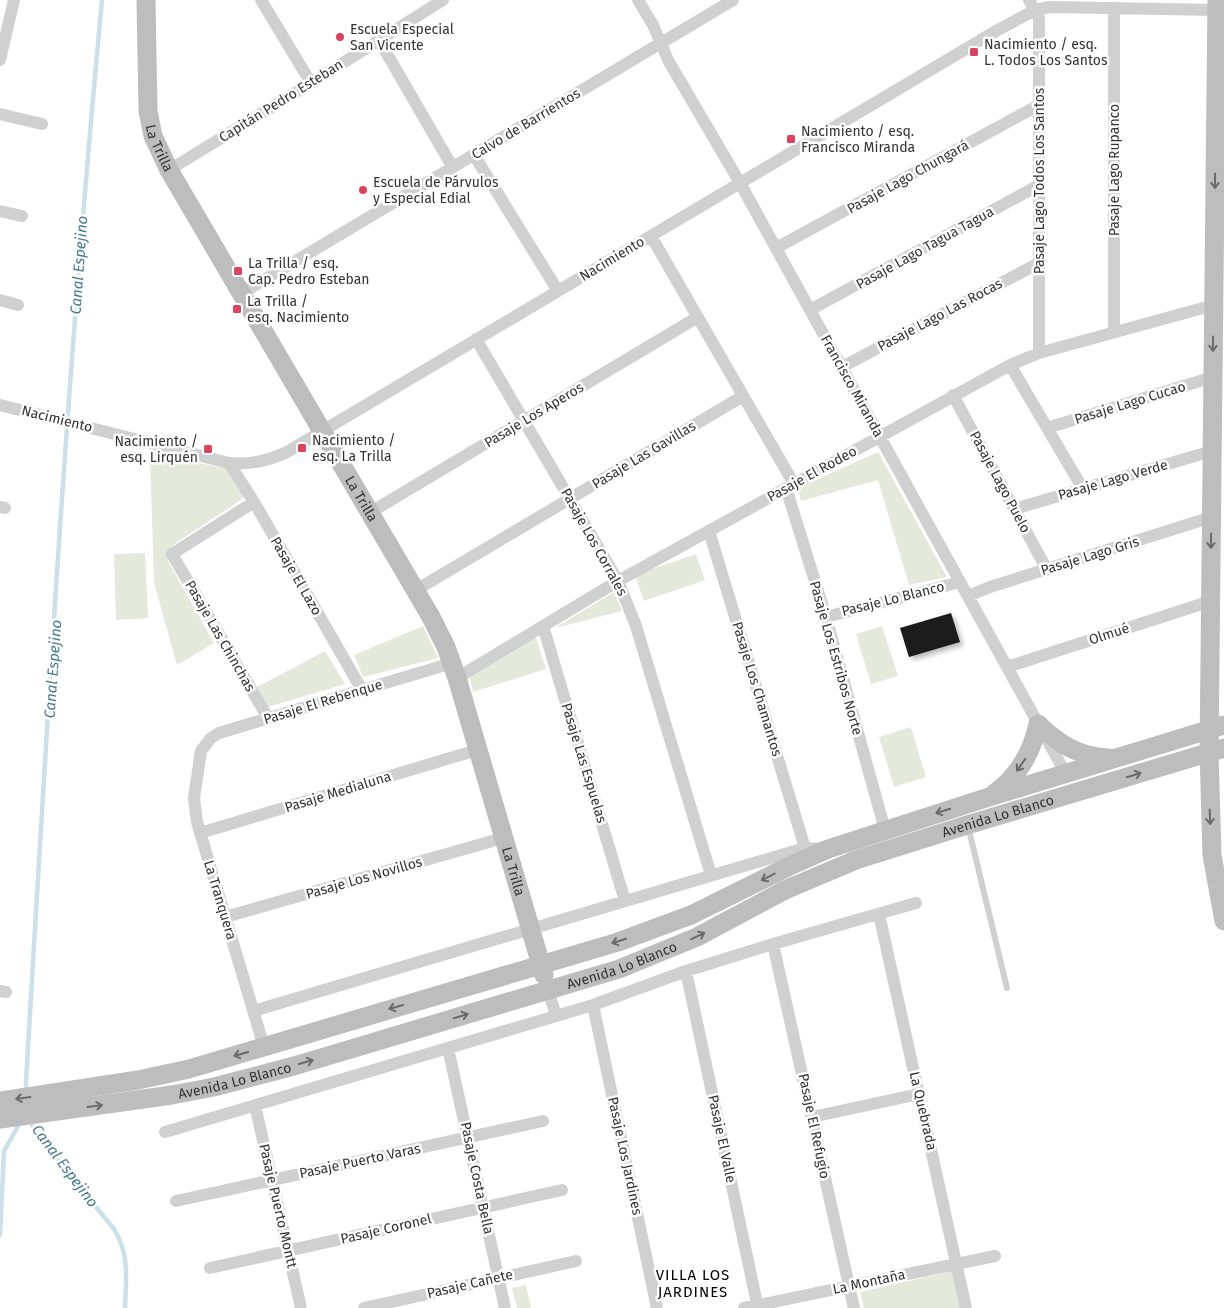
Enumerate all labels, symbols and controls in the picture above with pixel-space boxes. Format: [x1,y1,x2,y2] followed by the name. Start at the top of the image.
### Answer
[350,21,454,54] place label: Escuela Especial San Vicente
[334,31,346,43] marker: Escuela Especial San Vicente
[984,36,1108,69] place label: Nacimiento / esq. L. Todos Los Santos
[968,46,980,58] marker: Nacimiento / esq. L. Todos Los Santos
[216,56,346,146] street label: Capitán Pedro Esteban
[469,85,584,163] street label: Calvo de Barrientos
[1031,87,1048,274] street label: Pasaje Lago Todos Los Santos
[1106,104,1123,236] street label: Pasaje Lago Rupanco
[142,123,177,175] street label: La Trilla
[801,123,915,156] place label: Nacimiento / esq. Francisco Miranda
[785,133,797,145] marker: Nacimiento / esq. Francisco Miranda
[844,136,972,218] street label: Pasaje Lago Chungará
[1210,172,1220,189] one-way arrow
[373,174,499,207] place label: Escuela de Párvulos y Especial Edial
[357,184,369,196] marker: Escuela de Párvulos y Especial Edial
[853,203,997,293] street label: Pasaje Lago Tagua Tagua
[67,215,91,315] water label: Canal Espejino
[576,233,648,285] street label: Nacimiento
[248,255,370,288] place label: La Trilla / esq. Cap. Pedro Esteban
[232,265,244,277] marker: La Trilla / esq. Cap. Pedro Esteban
[875,275,1006,355] street label: Pasaje Lago Las Rocas
[247,293,349,326] place label: La Trilla / esq. Nacimiento
[231,303,243,315] marker: La Trilla / esq. Nacimiento
[817,332,887,440] street label: Francisco Miranda
[1208,335,1218,351] one-way arrow
[481,378,587,451] street label: Pasaje Los Aperos
[1072,378,1188,428] street label: Pasaje Lago Cucao
[20,402,94,436] street label: Nacimiento
[589,417,699,493] street label: Pasaje Las Gavillas
[966,428,1034,536] street label: Pasaje Lago Puelo
[312,432,396,465] place label: Nacimiento / esq. La Trilla
[114,433,198,466] place label: Nacimiento / esq. Lirquén
[296,442,308,454] marker: Nacimiento / esq. La Trilla
[764,442,860,506] street label: Pasaje El Rodeo
[202,443,214,455] marker: Nacimiento / esq. Lirquén
[1056,456,1170,504] street label: Pasaje Lago Verde
[342,473,382,525] street label: La Trilla
[557,485,631,599] street label: Pasaje Los Corrales
[1206,532,1216,549] one-way arrow
[1039,533,1142,579] street label: Pasaje Lago Gris
[267,534,325,618] street label: Pasaje El Lazo
[181,577,259,695] street label: Pasaje Las Chinchas
[840,578,946,620] street label: Pasaje Lo Blanco
[806,579,866,737] street label: Pasaje Los Estribos Norte
[41,619,65,719] water label: Canal Espejino
[1087,619,1131,649] street label: Olmué
[728,620,786,759] street label: Pasaje Los Chamantos
[262,676,384,728] street label: Pasaje El Rebenque
[558,701,610,826] street label: Pasaje Las Espuelas
[1016,758,1026,772] one-way arrow
[283,768,393,816] street label: Pasaje Medialuna
[1126,769,1142,779] one-way arrow
[940,791,1056,841] street label: Avenida Lo Blanco
[935,807,951,817] one-way arrow
[1205,809,1214,825] one-way arrow
[498,845,529,898] street label: La Trilla
[304,853,425,903] street label: Pasaje Los Novillos
[200,858,240,942] street label: La Tranquera
[761,873,776,882] one-way arrow
[690,931,705,941] one-way arrow
[611,937,627,947] one-way arrow
[565,938,679,993] street label: Avenida Lo Blanco
[389,1003,405,1013] one-way arrow
[453,1010,469,1020] one-way arrow
[233,1049,249,1059] one-way arrow
[297,1057,313,1067] one-way arrow
[177,1059,293,1102] street label: Avenida Lo Blanco
[906,1070,940,1152] street label: La Quebrada
[795,1072,833,1180] street label: Pasaje El Refugio
[15,1093,31,1103] one-way arrow
[704,1093,740,1185] street label: Pasaje El Valle
[604,1095,646,1217] street label: Pasaje Los Jardines
[87,1101,103,1111] one-way arrow
[457,1120,497,1236] street label: Pasaje Costa Bella
[28,1121,102,1211] water label: Canal Espejino
[298,1140,423,1182] street label: Pasaje Puerto Varas
[255,1142,301,1271] street label: Pasaje Puerto Montt
[339,1210,433,1248] street label: Pasaje Coronel
[425,1266,515,1302] street label: Pasaje Cañete
[656,1266,730,1301] district label: VILLA LOS JARDINES
[831,1266,907,1298] street label: La Montaña

